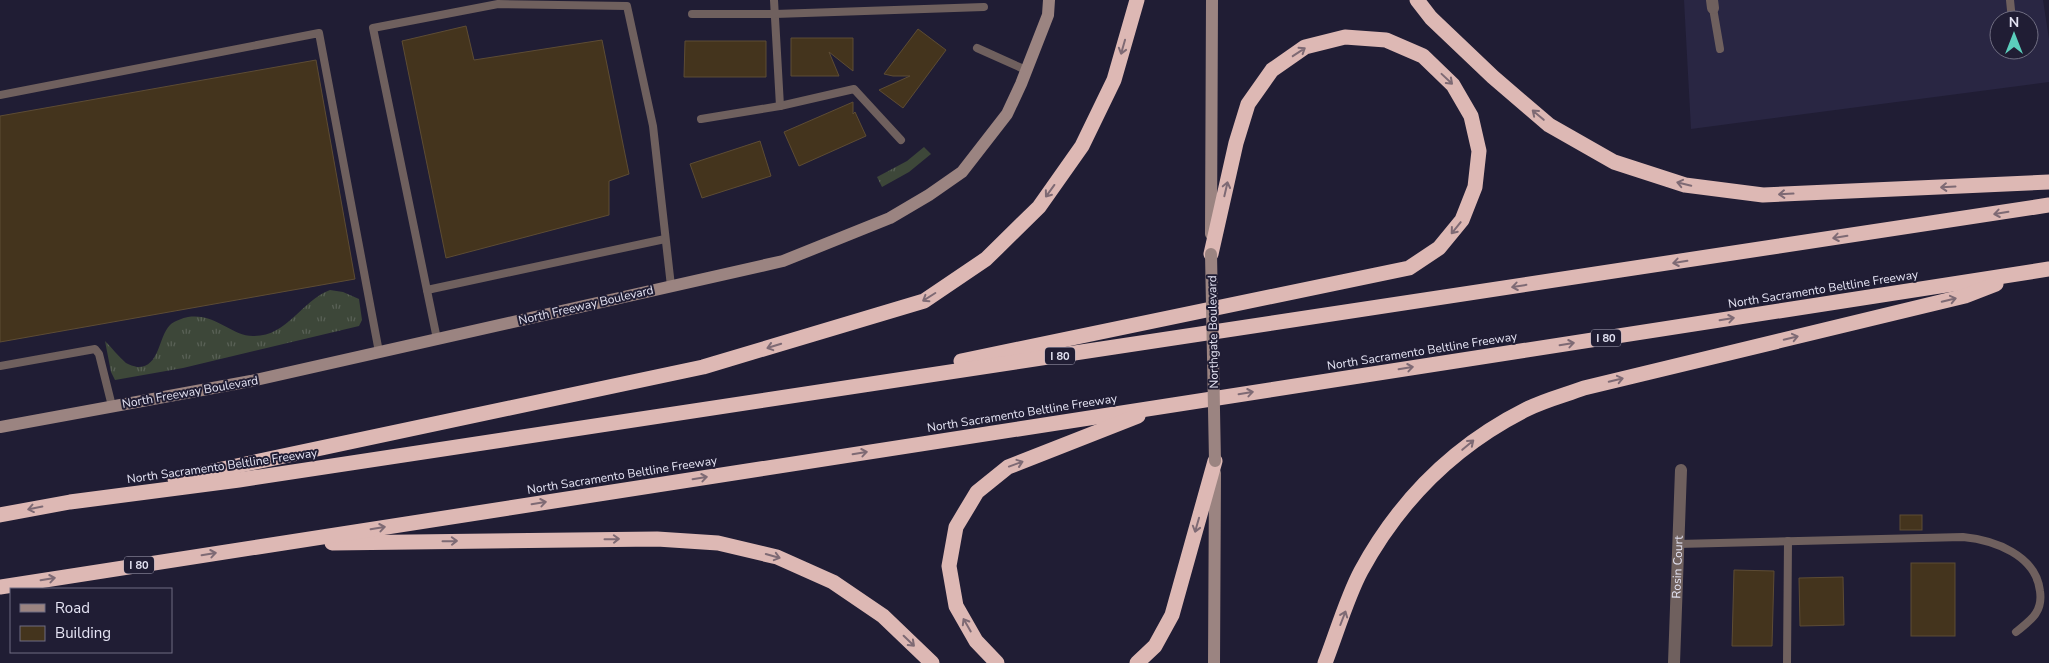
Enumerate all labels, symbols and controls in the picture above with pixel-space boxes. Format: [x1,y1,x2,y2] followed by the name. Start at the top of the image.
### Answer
[1989,10,2039,60] north arrow
[2009,13,2019,32] text: N
[1118,38,1128,54] one-way arrow
[1292,47,1306,57] one-way arrow
[1440,73,1453,85] one-way arrow
[1532,110,1545,121] one-way arrow
[1676,179,1692,188] one-way arrow
[1222,181,1231,197] one-way arrow
[1940,182,1956,191] one-way arrow
[1045,183,1055,197] one-way arrow
[1778,189,1794,199] one-way arrow
[1993,208,2009,218] one-way arrow
[1450,221,1461,234] one-way arrow
[1833,233,1849,243] one-way arrow
[1672,257,1688,267] one-way arrow
[1727,266,1920,312] street label: North Sacramento Beltline Freeway
[1204,275,1222,389] street label: Northgate Boulevard
[517,282,655,328] street label: North Freeway Boulevard
[1511,282,1527,292] one-way arrow
[923,292,937,302] one-way arrow
[1940,295,1956,304] one-way arrow
[1719,314,1735,324] one-way arrow
[1326,328,1519,374] street label: North Sacramento Beltline Freeway
[1591,329,1621,346] road number: I 80
[1782,333,1798,342] one-way arrow
[1559,338,1575,348] one-way arrow
[767,341,783,351] one-way arrow
[1045,348,1075,364] road number: I 80
[1398,363,1414,373] one-way arrow
[121,372,259,412] street label: North Freeway Boulevard
[1607,375,1623,384] one-way arrow
[1237,388,1253,398] one-way arrow
[926,390,1119,436] street label: North Sacramento Beltline Freeway
[1461,440,1474,451] one-way arrow
[126,445,319,487] street label: North Sacramento Beltline Freeway
[852,448,868,458] one-way arrow
[526,452,719,498] street label: North Sacramento Beltline Freeway
[1008,459,1023,468] one-way arrow
[691,473,707,483] one-way arrow
[531,498,547,508] one-way arrow
[28,504,44,514] one-way arrow
[1192,516,1202,532] one-way arrow
[370,523,386,533] one-way arrow
[1668,534,1687,599] street label: Rosin Court
[604,535,620,544] one-way arrow
[441,536,457,546] one-way arrow
[200,549,216,559] one-way arrow
[764,552,780,562] one-way arrow
[124,556,154,574] road number: I 80
[40,574,56,584] one-way arrow
[10,588,172,653] legend
[55,598,90,618] text: Road
[1339,610,1348,625] one-way arrow
[962,618,971,633] one-way arrow
[55,623,111,643] text: Building
[903,635,916,647] one-way arrow

